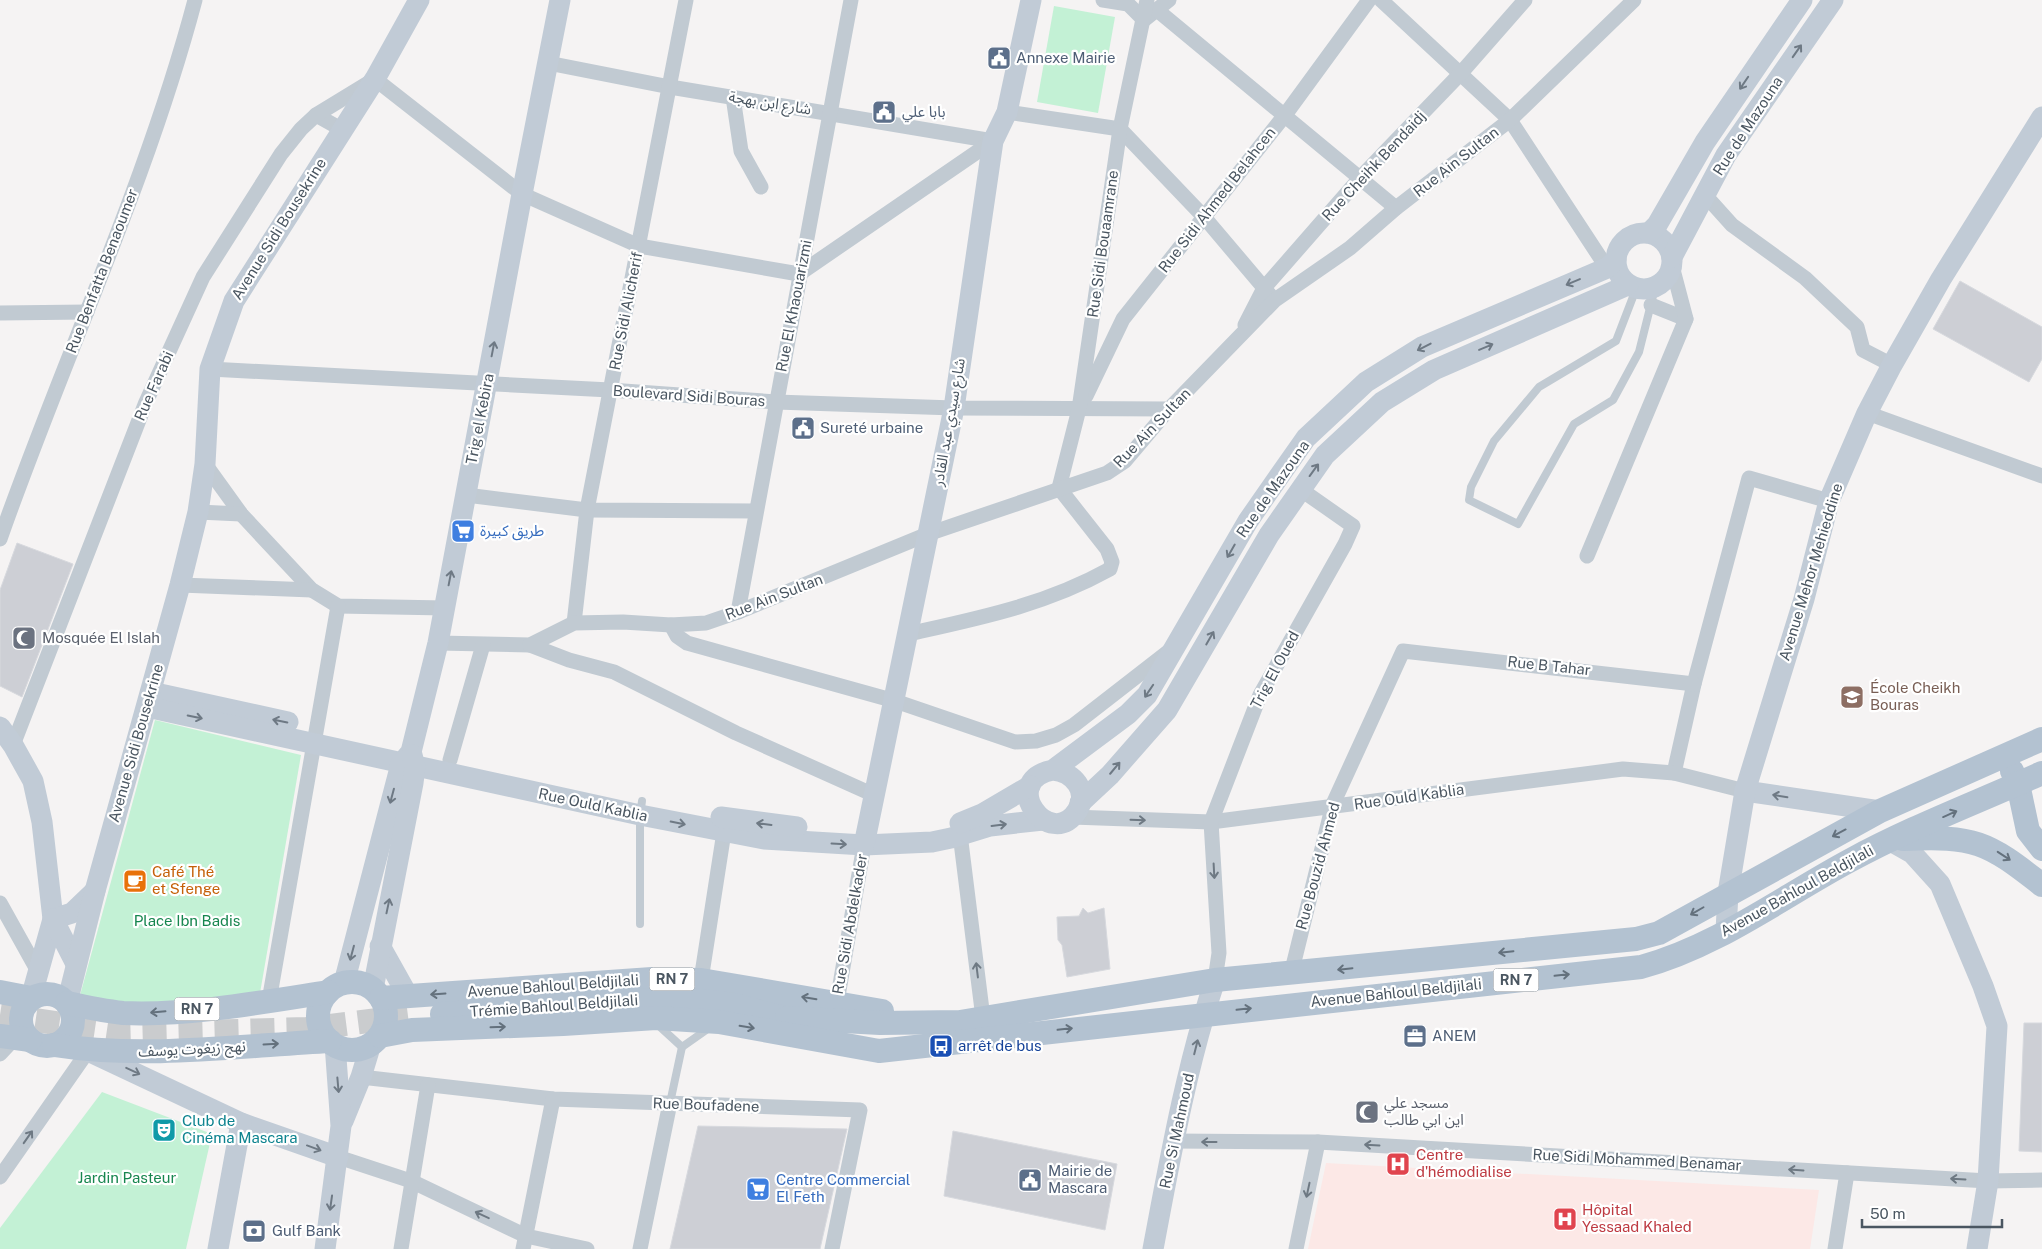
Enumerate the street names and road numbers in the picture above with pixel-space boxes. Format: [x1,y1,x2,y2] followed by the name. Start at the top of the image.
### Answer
[1709,73,1786,178] street label: Rue de Mazouna
[727,88,813,121] street label: شارع ابن بهجة
[1318,107,1429,224] street label: Rue Cheihk Bendaidj
[1410,123,1502,200] street label: Rue Ain Sultan
[1155,124,1279,276] street label: Rue Sidi Ahmed Belahcen
[228,155,329,303] street label: Avenue Sidi Bousekrine
[1084,169,1121,319] street label: Rue Sidi Bouaamrane
[62,186,141,355] street label: Rue Benfatta Benaoumer
[772,238,815,373] street label: Rue El Khaouarizmi
[606,250,645,372] street label: Rue Sidi Alicherif
[131,348,176,423] street label: Rue Farabi
[929,356,972,489] street label: شارع سيدي عبد القادر
[462,372,497,466] street label: Trig el Kebira
[612,382,766,409] street label: Boulevard Sidi Bouras
[1110,385,1194,471] street label: Rue Ain Sultan
[1233,437,1312,540] street label: Rue de Mazouna
[1775,481,1846,663] street label: Avenue Mehor Mehieddine
[723,570,825,623] street label: Rue Ain Sultan
[1247,628,1302,711] street label: Trig El Oued
[1507,653,1592,678] street label: Rue B Tahar
[105,662,166,824] street label: Avenue Sidi Bousekrine
[1353,780,1465,813] street label: Rue Ould Kablia
[537,785,649,824] street label: Rue Ould Kablia
[1292,800,1343,931] street label: Rue Bouzid Ahmed
[1717,841,1876,940] street label: Avenue Bahloul Beldjilali
[829,852,870,995] street label: Rue Sidi Abdelkader
[650,968,694,991] road number: RN 7
[1494,968,1538,992] road number: RN 7
[466,971,639,1000] street label: Avenue Bahloul Beldjilali
[1309,975,1482,1010] street label: Avenue Bahloul Beldjilali
[469,991,639,1020] street label: Trémie Bahloul Beldjilali
[174,998,220,1021] road number: RN 7
[138,1037,246,1064] street label: نهج زيغوت يوسف
[1156,1072,1197,1190] street label: Rue Si Mahmoud
[652,1094,760,1115] street label: Rue Boufadene
[1532,1146,1742,1173] street label: Rue Sidi Mohammed Benamar

